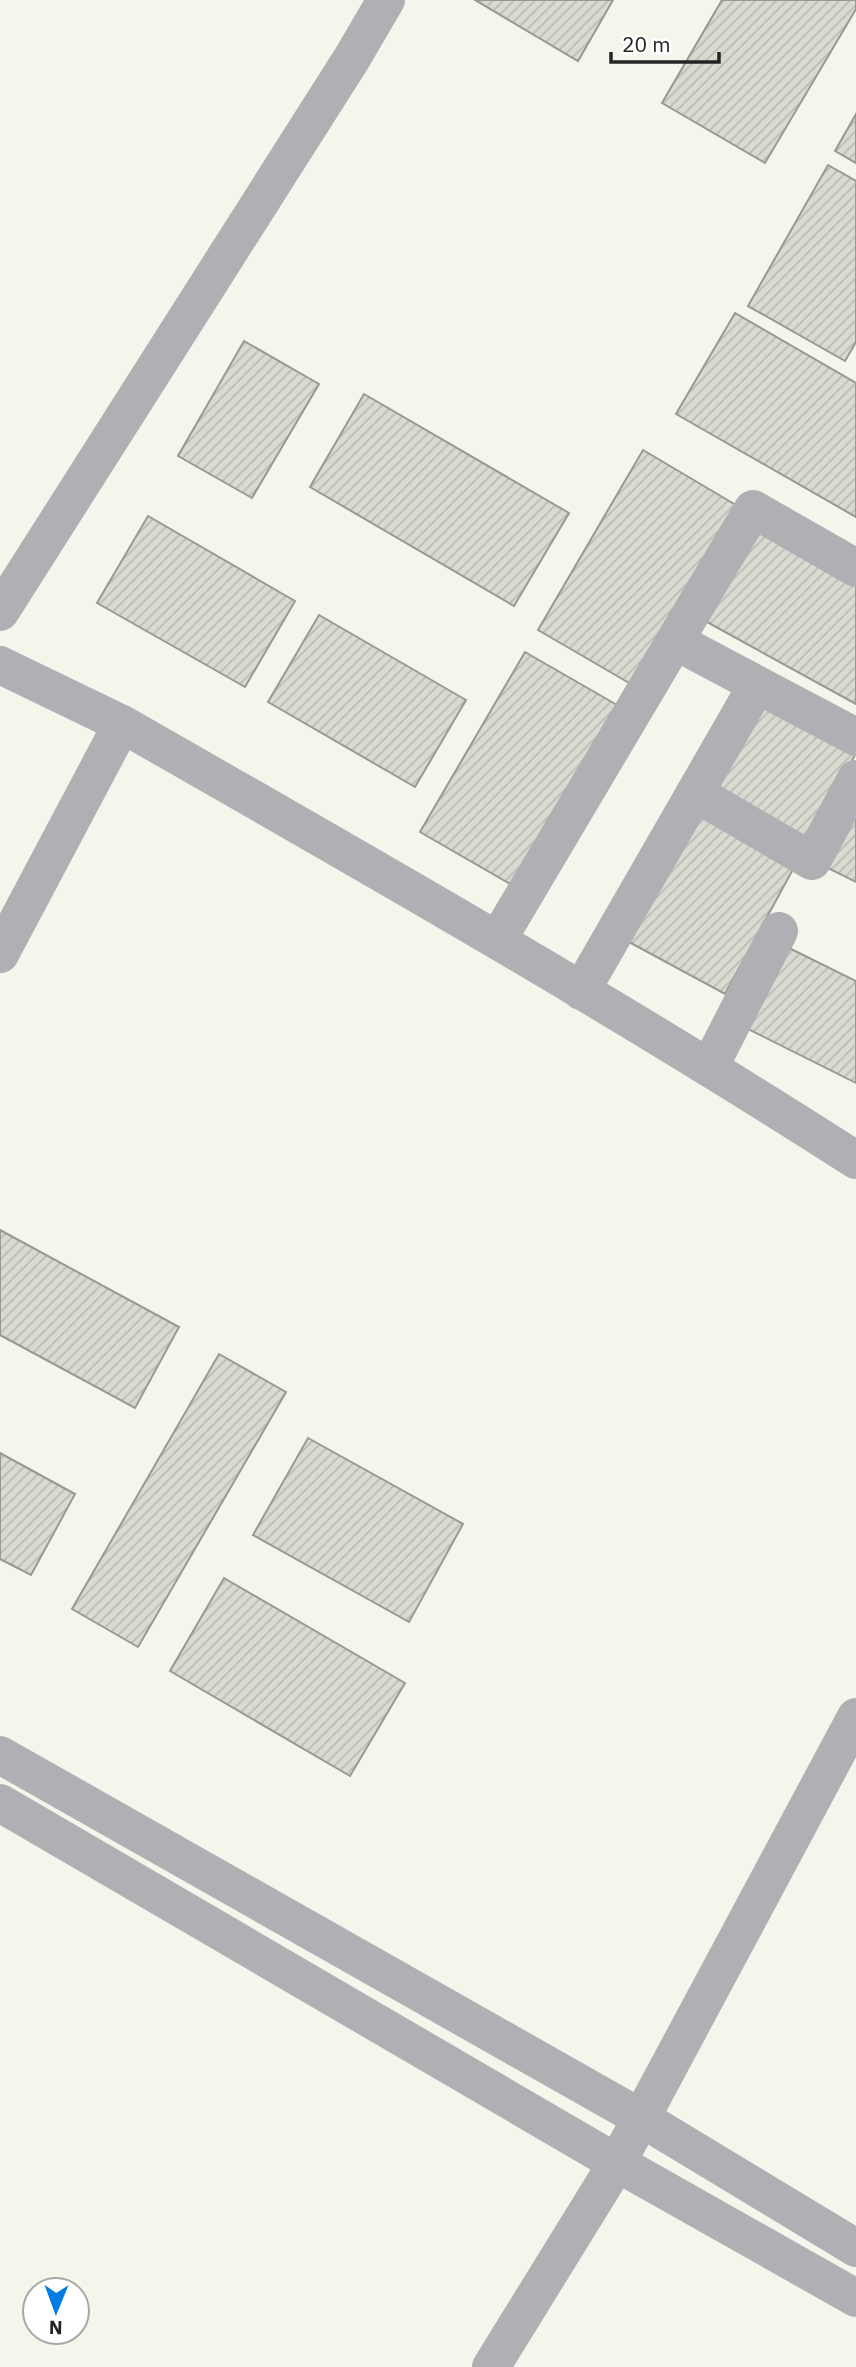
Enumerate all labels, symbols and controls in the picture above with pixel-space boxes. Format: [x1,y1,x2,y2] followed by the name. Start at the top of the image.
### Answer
[611,21,720,65] scale bar
[622,30,671,58] text: 20 m
[21,2276,91,2346] north arrow
[49,2316,63,2340] text: N

